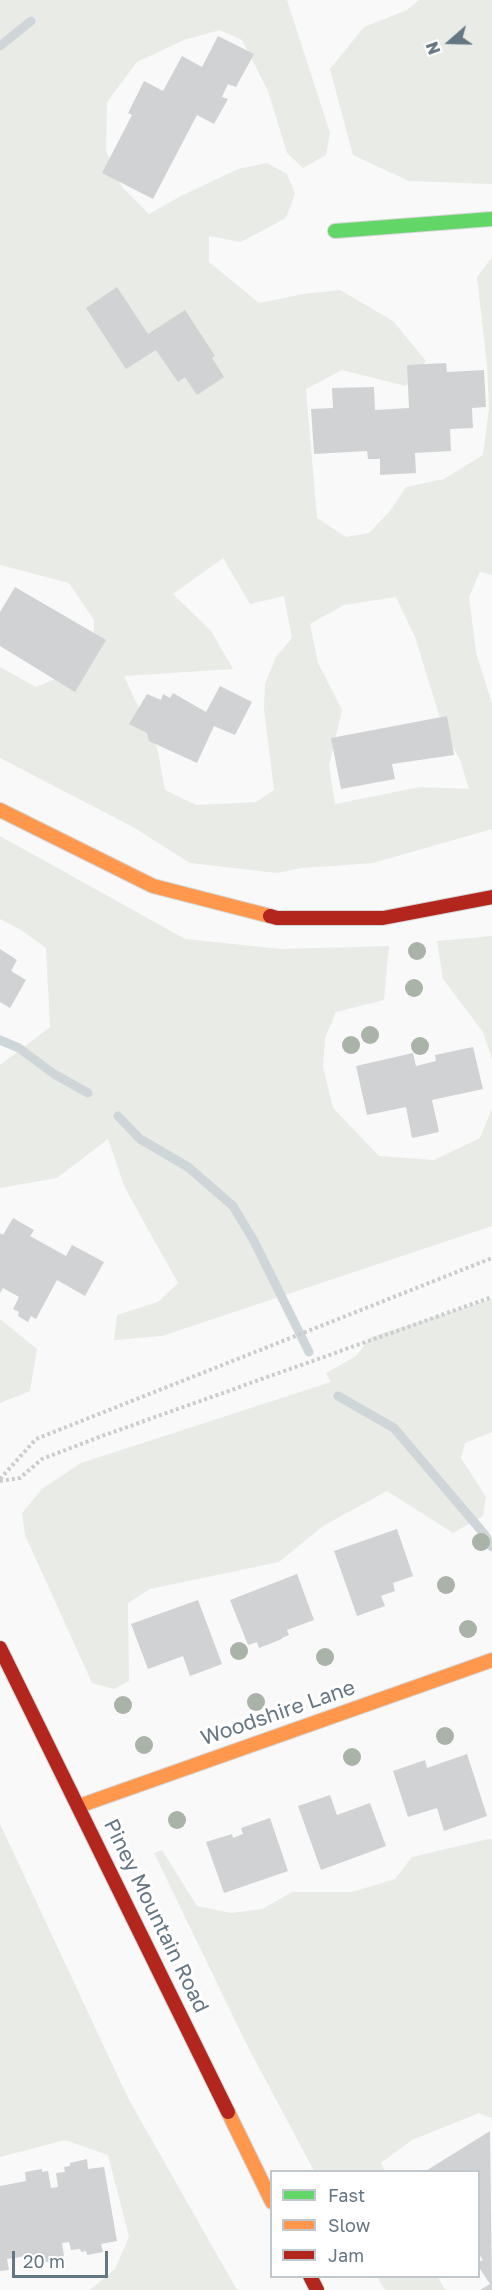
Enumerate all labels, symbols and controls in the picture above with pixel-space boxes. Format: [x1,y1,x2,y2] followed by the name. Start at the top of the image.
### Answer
[420,12,480,72] north arrow
[422,39,445,57] text: N
[197,1675,359,1751] street label: Woodshire Lane
[98,1815,214,2017] street label: Piney Mountain Road
[270,2170,480,2278] legend
[328,2184,365,2206] text: Fast
[328,2214,370,2236] text: Slow
[15,2239,111,2277] scale bar
[328,2244,364,2266] text: Jam
[23,2250,65,2272] text: 20 m

